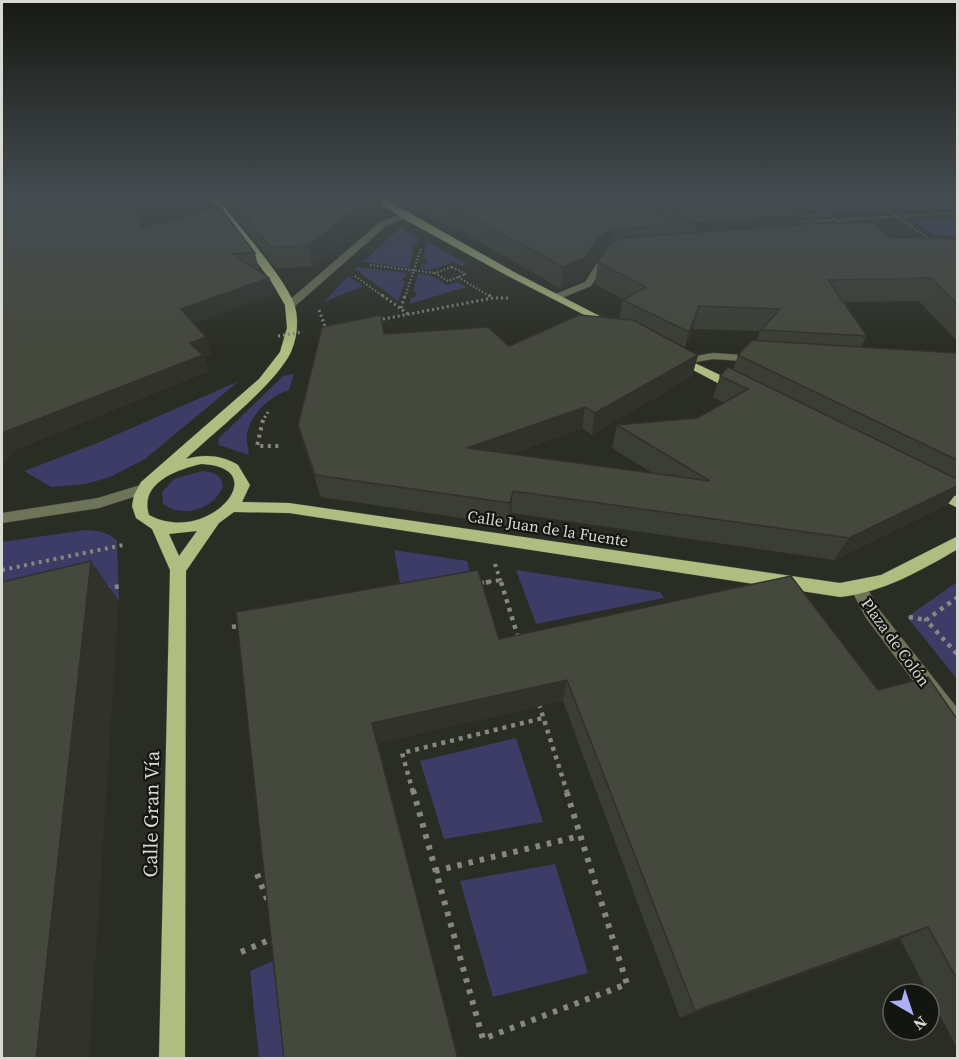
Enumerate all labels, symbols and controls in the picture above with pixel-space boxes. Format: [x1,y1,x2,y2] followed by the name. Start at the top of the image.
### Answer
[466,504,630,552] street label: Calle Juan de la Fuente
[856,593,936,691] street label: Plaza de Colón
[136,750,166,878] street label: Calle Gran Vía
[881,982,941,1042] north arrow
[909,1011,932,1036] text: N

